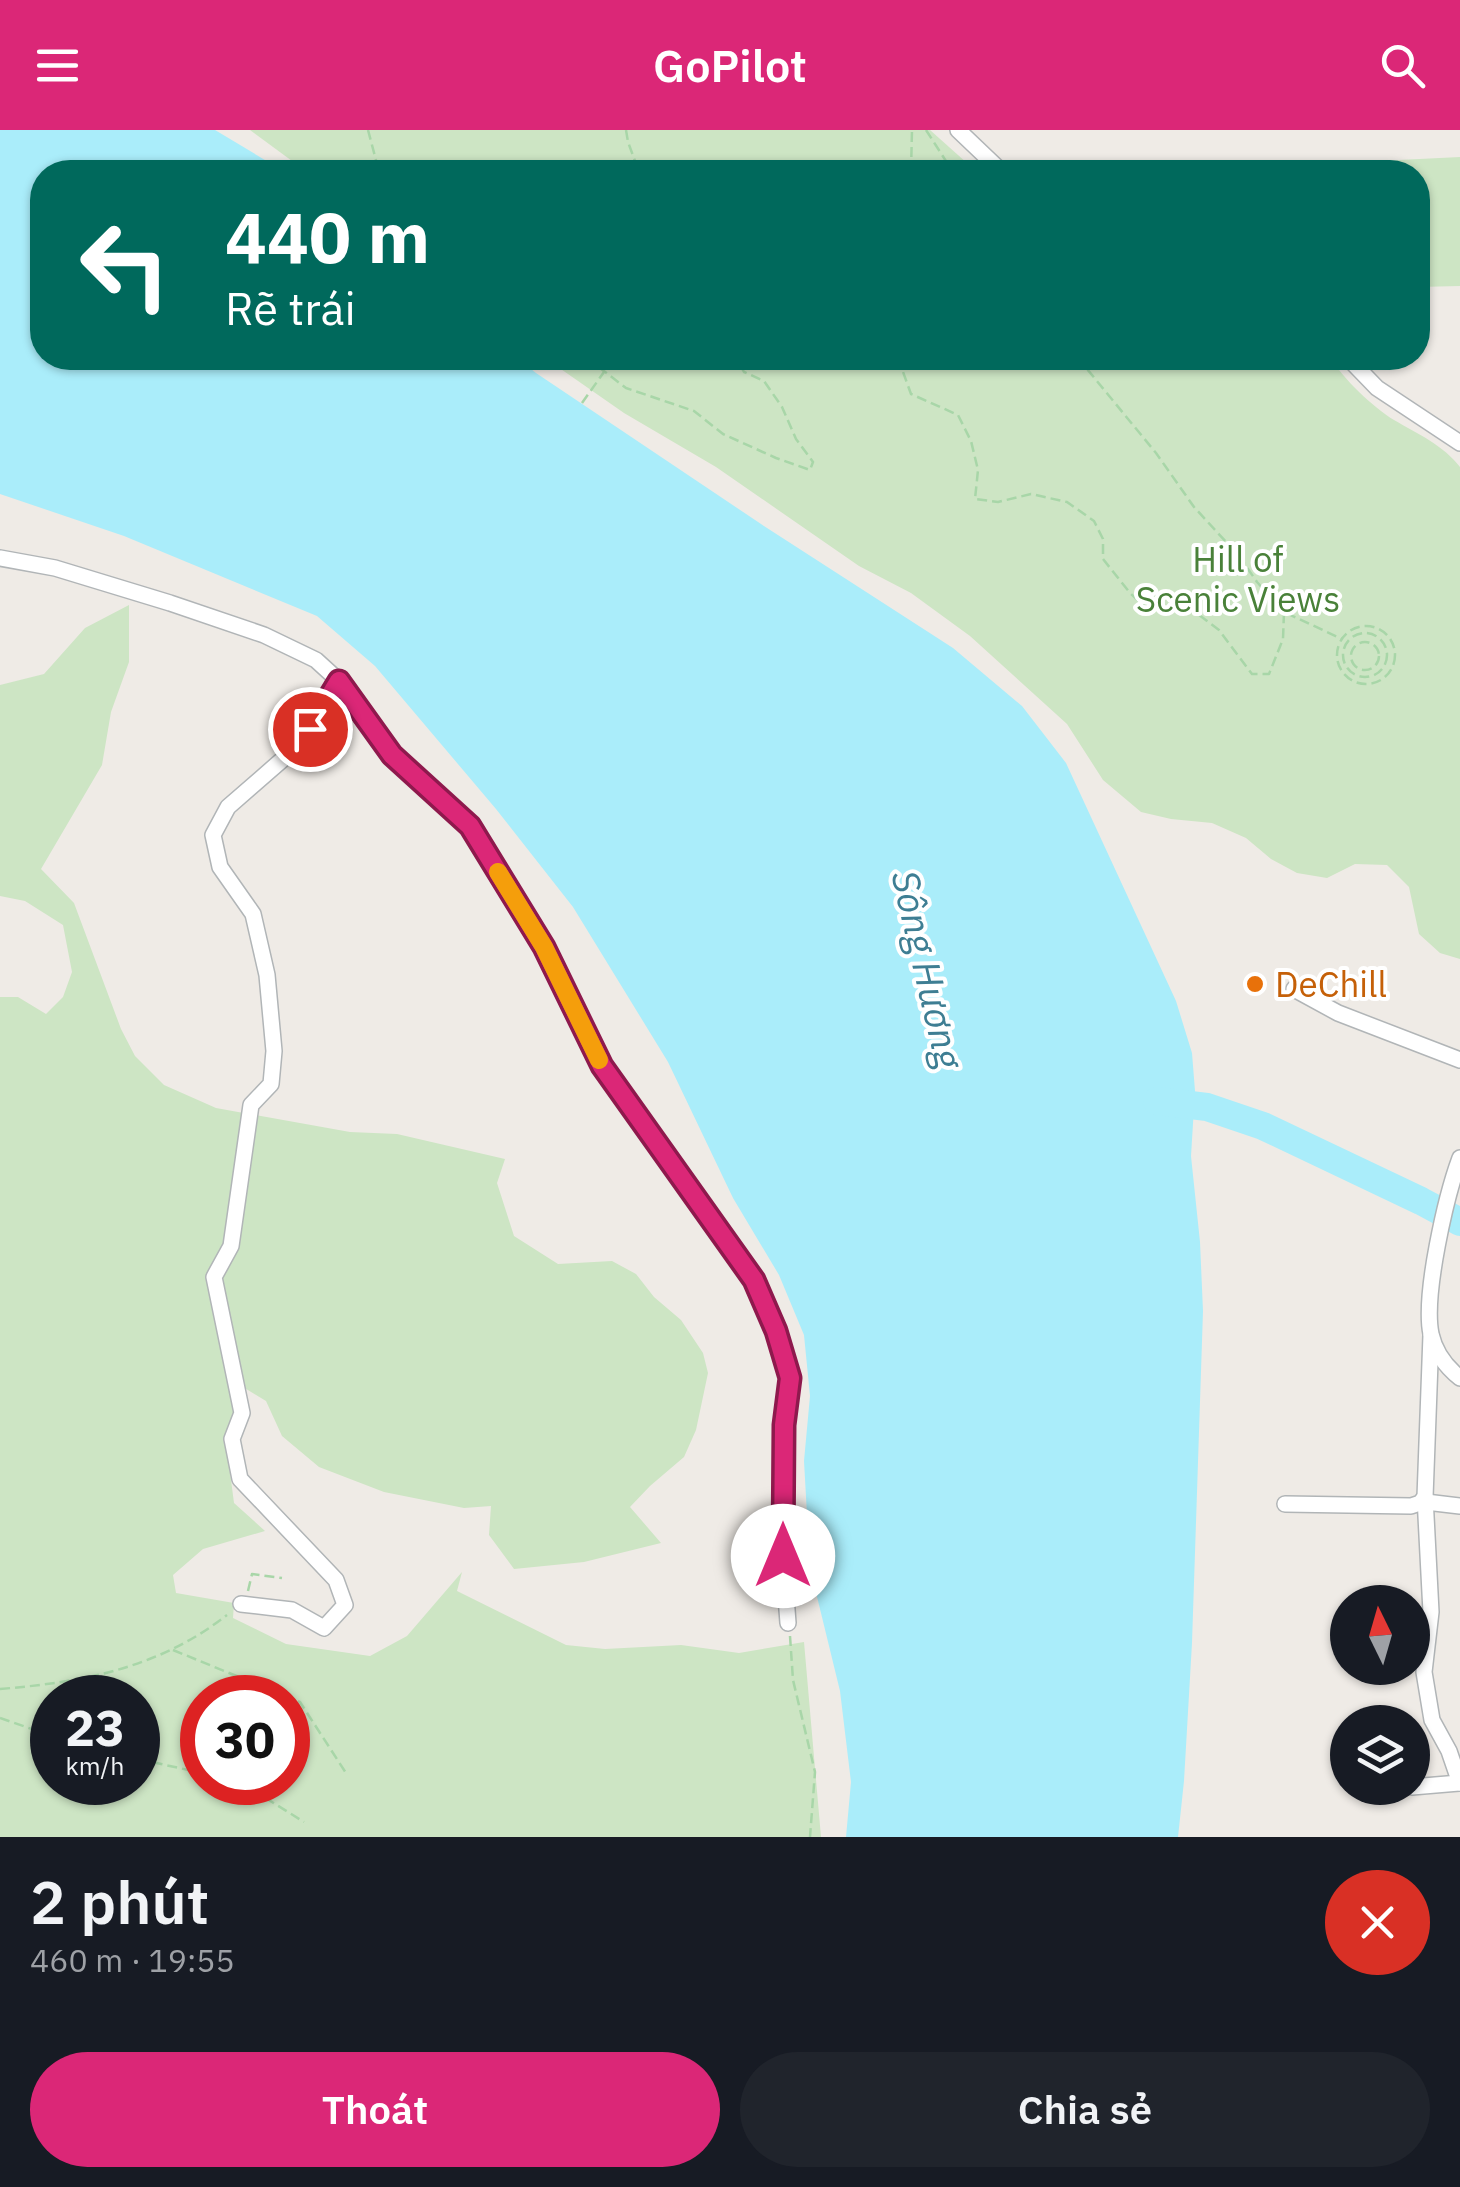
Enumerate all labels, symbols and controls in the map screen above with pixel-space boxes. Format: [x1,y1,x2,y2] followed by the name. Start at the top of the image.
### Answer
[653,36,807,94] text: GoPilot
[30,38,85,93] icon: menu
[1375,38,1430,93] icon: search
[225,191,430,282] text: 440 m
[60,200,190,330] icon: left
[225,279,356,337] text: Rẽ trái
[1136,536,1340,622] park label: Hill of Scenic Views
[268,687,353,772] pin
[283,702,338,757] icon: arrive
[881,865,975,1074] water label: Sông Hương
[1275,961,1387,1007] place label: DeChill
[1244,973,1266,995] marker: DeChill
[731,1504,835,1608] position arrow
[1330,1585,1430,1685] north arrow
[1330,1585,1430,1805] map controls
[180,1675,310,1805] speed limit sign: 30
[65,1695,125,1760] text: 23
[1330,1705,1430,1805] button: layers
[66,1749,124,1782] text: km/h
[30,1862,209,1941] text: 2 phút
[1325,1870,1430,1975] button: close
[30,1939,235,1981] text: 460 m · 19:55
[30,2052,720,2167] button: Thoát
[740,2052,1430,2167] button: Chia sẻ

